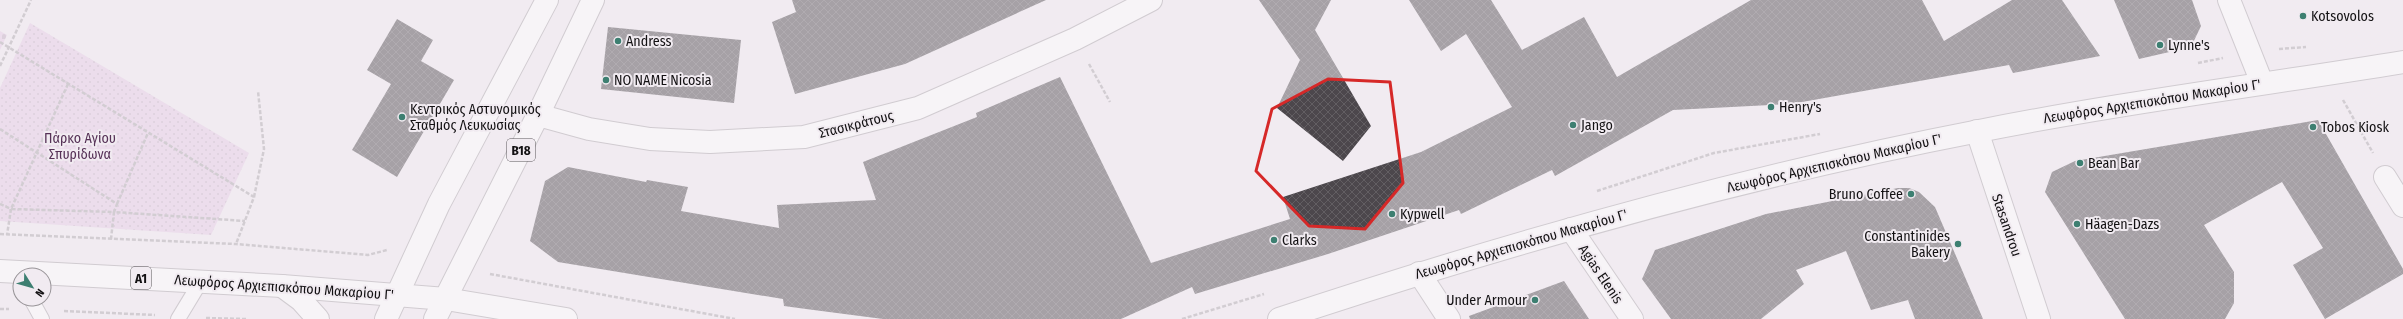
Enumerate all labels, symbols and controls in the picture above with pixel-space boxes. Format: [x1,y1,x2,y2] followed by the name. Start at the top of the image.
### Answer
[2311,8,2374,25] place label: Kotsovolos
[2298,11,2308,21] marker: Kotsovolos
[626,33,671,50] place label: Andress
[613,36,623,46] marker: Andress
[2168,37,2210,54] place label: Lynne's
[2155,40,2165,50] marker: Lynne's
[614,72,712,89] place label: NO NAME Nicosia
[601,75,611,85] marker: NO NAME Nicosia
[2042,76,2262,127] street label: Λεωφόρος Αρχιεπισκόπου Μακαρίου Γ'
[1779,99,1822,116] place label: Henry's
[410,101,541,134] place label: Κεντρικός Αστυνομικός Σταθμός Λευκωσίας
[1766,102,1776,112] marker: Henry's
[817,107,895,142] street label: Στασικράτους
[397,112,407,122] marker: Κεντρικός Αστυνομικός Σταθμός Λευκωσίας
[1581,117,1613,134] place label: Jango
[2321,119,2389,136] place label: Tobos Kiosk
[1568,120,1578,130] marker: Jango
[2308,122,2318,132] marker: Tobos Kiosk
[44,130,116,163] park label: Πάρκο Αγίου Σπυρίδωνα
[1725,130,1943,197] street label: Λεωφόρος Αρχιεπισκόπου Μακαρίου Γ'
[507,139,535,161] road number: B18
[2088,155,2139,172] place label: Bean Bar
[2075,158,2085,168] marker: Bean Bar
[1829,186,1903,203] place label: Bruno Coffee
[1906,189,1916,199] marker: Bruno Coffee
[1988,192,2025,259] street label: Stasandrou
[1400,206,1445,223] place label: Kypwell
[1413,206,1629,283] street label: Λεωφόρος Αρχιεπισκόπου Μακαρίου Γ'
[1387,209,1397,219] marker: Kypwell
[2085,216,2159,233] place label: Häagen-Dazs
[2072,219,2082,229] marker: Häagen-Dazs
[1864,228,1951,261] place label: Constantinides Bakery
[1282,232,1317,249] place label: Clarks
[1269,235,1279,245] marker: Clarks
[1953,239,1963,249] marker: Constantinides Bakery
[1575,242,1626,307] street label: Agias Elenis
[12,267,52,307] north arrow
[131,267,151,289] road number: A1
[174,271,394,304] street label: Λεωφόρος Αρχιεπισκόπου Μακαρίου Γ'
[32,286,47,299] text: N
[1446,292,1527,309] place label: Under Armour
[1530,295,1540,305] marker: Under Armour

